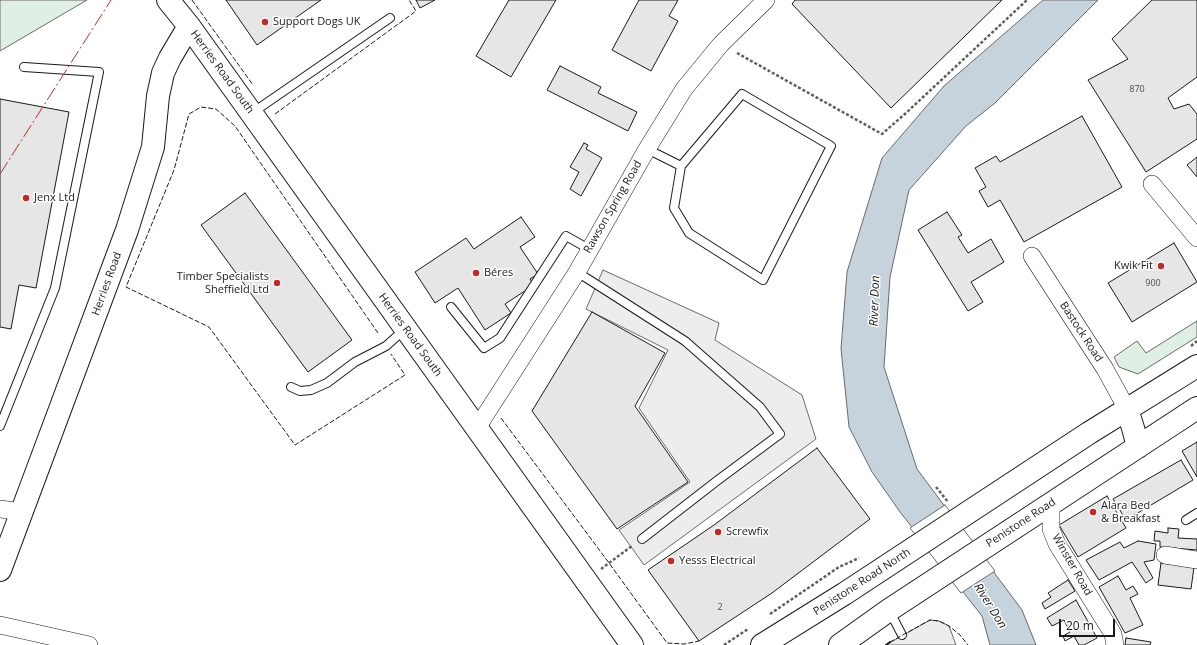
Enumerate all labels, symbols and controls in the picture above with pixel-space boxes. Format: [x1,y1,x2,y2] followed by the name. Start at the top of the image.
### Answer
[273,15,361,29] place label: Support Dogs UK
[260,17,270,27] marker: Support Dogs UK
[187,28,257,116] street label: Herries Road South
[1129,84,1145,94] house number: 870
[581,158,645,256] street label: Rawson Spring Road
[34,191,75,205] place label: Jenx Ltd
[21,193,31,203] marker: Jenx Ltd
[89,250,125,318] street label: Herries Road
[1114,259,1153,273] place label: Kwik Fit
[1156,261,1166,271] marker: Kwik Fit
[484,266,513,280] place label: Béres
[471,268,481,278] marker: Béres
[177,270,269,296] place label: Timber Specialists Sheffield Ltd
[867,275,883,327] water label: River Don
[272,278,282,288] marker: Timber Specialists Sheffield Ltd
[1145,278,1161,288] house number: 900
[375,291,445,379] street label: Herries Road South
[1057,299,1105,365] street label: Bastock Road
[984,496,1058,550] street label: Penistone Road
[1101,499,1161,525] place label: Alara Bed & Breakfast
[1088,507,1098,517] marker: Alara Bed & Breakfast
[726,525,769,539] place label: Screwfix
[713,527,723,537] marker: Screwfix
[1049,532,1095,598] street label: Winster Road
[811,546,913,618] street label: Penistone Road North
[679,554,756,568] place label: Yesss Electrical
[666,556,676,566] marker: Yesss Electrical
[970,581,1010,631] water label: River Don
[717,602,723,612] house number: 2
[1061,611,1117,637] scale bar
[1066,617,1094,634] text: 20 m

